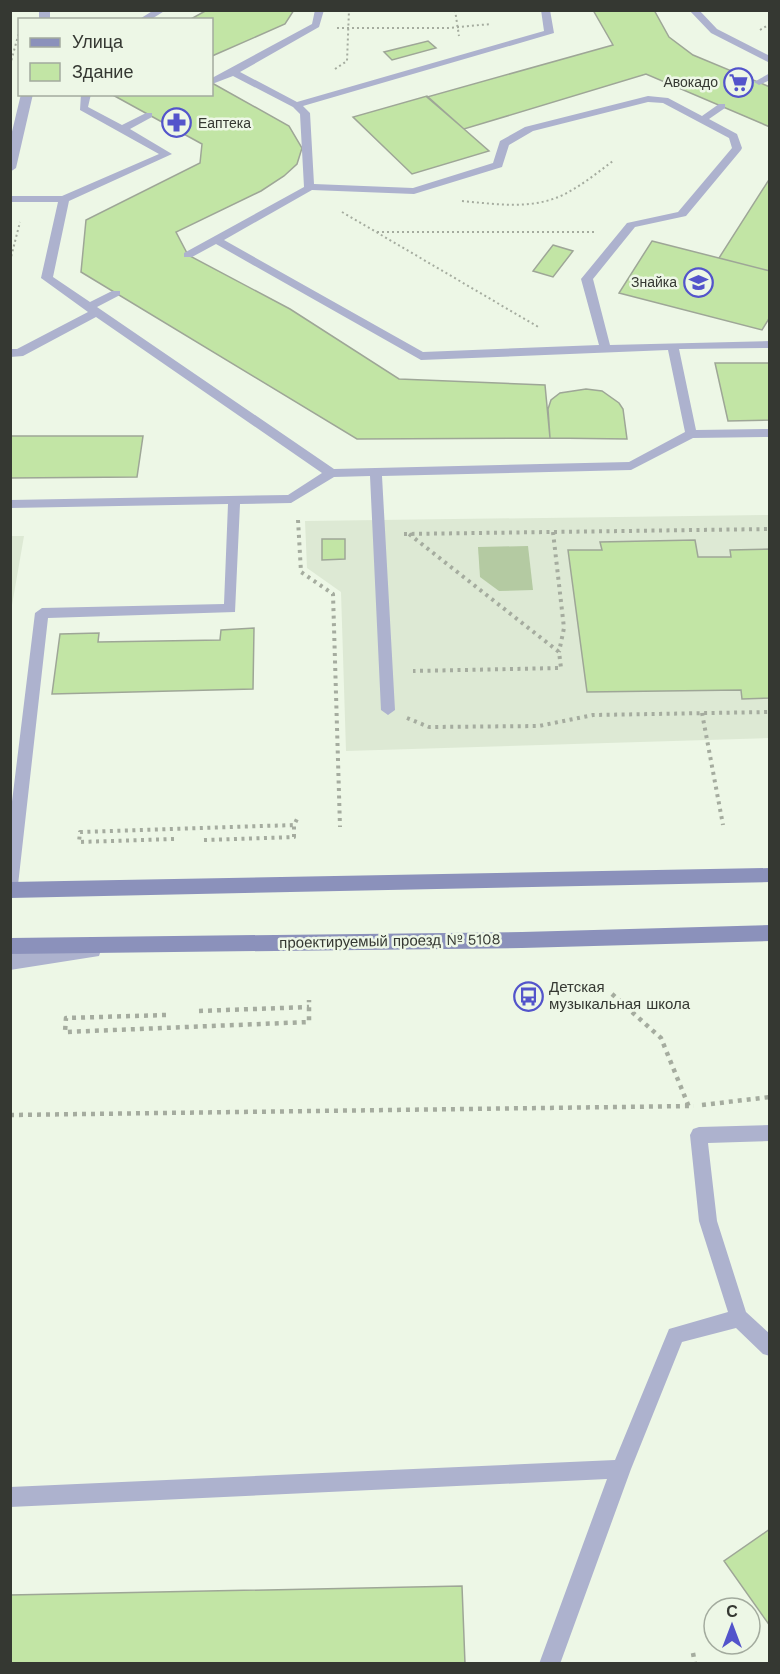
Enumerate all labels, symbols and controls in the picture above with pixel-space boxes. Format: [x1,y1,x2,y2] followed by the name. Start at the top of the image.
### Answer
[18,18,213,96] legend
[72,31,124,52] text: Улица
[72,61,133,82] text: Здание
[723,66,755,98] supermarket icon: Авокадо
[663,74,718,90] place label: Авокадо
[161,107,193,139] pharmacy icon: Еаптека
[198,115,251,131] place label: Еаптека
[682,266,714,298] school or university icon: Знайка
[631,274,677,290] place label: Знайка
[279,930,501,952] street label: проектируемый проезд № 5108
[549,978,691,1013] place label: Детская музыкальная школа
[512,980,544,1012] bus stop icon: Детская музыкальная школа
[702,1596,762,1656] north arrow
[726,1602,738,1621] text: С

